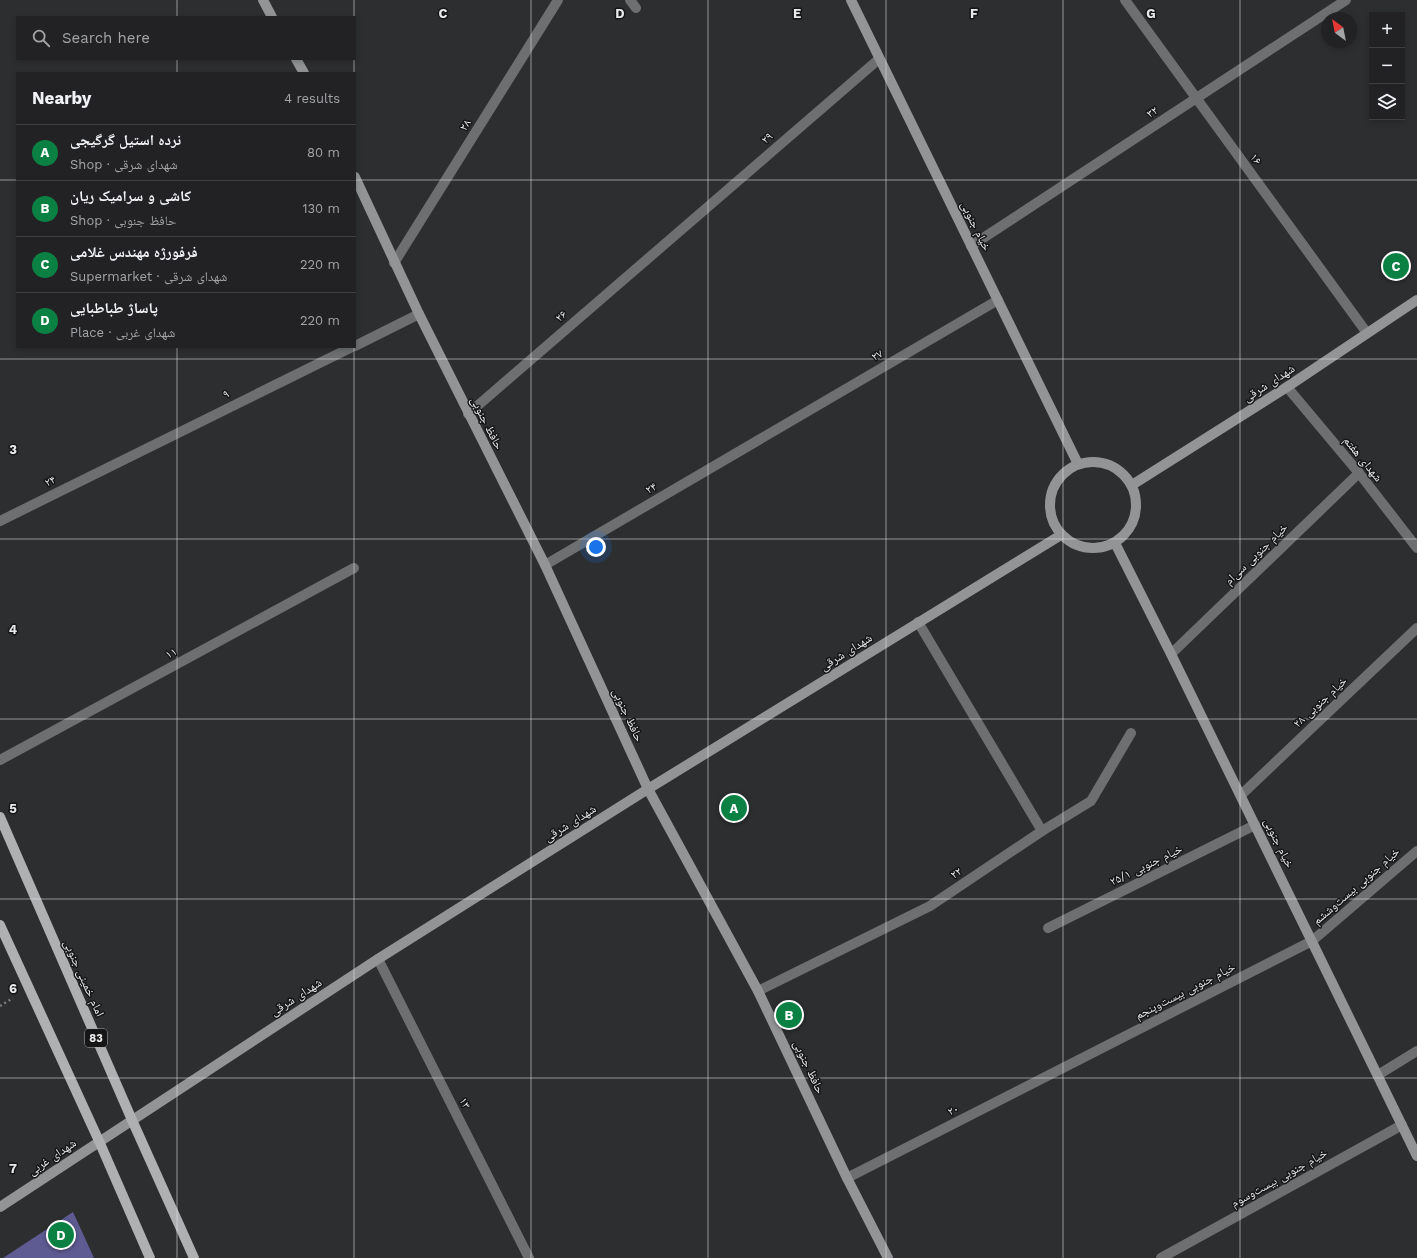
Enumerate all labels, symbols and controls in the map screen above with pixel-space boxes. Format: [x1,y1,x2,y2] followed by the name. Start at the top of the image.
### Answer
[439,6,448,21] text: C
[615,6,625,21] text: D
[793,6,801,21] text: E
[970,6,978,21] text: F
[1146,6,1156,21] text: G
[1321,12,1357,48] north arrow
[1369,12,1405,120] map controls
[1369,12,1405,48] button: +
[16,16,356,60] search box
[30,27,52,49] icon: search
[62,29,150,47] text: Search here
[1369,48,1405,84] button: −
[1369,84,1405,120] button: layers
[32,88,91,108] text: Nearby
[284,91,340,106] text: 4 results
[1144,103,1160,121] street label: ۳۲
[456,116,474,133] street label: ۲۸
[758,129,776,147] street label: ۲۹
[70,131,181,149] text: نرده استیل گرگیجی
[41,145,49,160] text: A
[307,145,340,160] text: 80 m
[1247,151,1265,167] street label: ۱۶
[70,157,178,172] text: Shop · شهدای شرقی
[70,187,191,205] text: کاشی و سرامیک ریان
[957,199,994,254] street label: خیام جنوبی
[41,201,49,216] text: B
[302,201,340,216] text: 130 m
[70,213,176,228] text: Shop · حافظ جنوبی
[70,243,198,261] text: فرفورژه مهندس غلامی
[1383,251,1409,281] pin: C
[41,257,49,272] text: C
[300,257,340,272] text: 220 m
[70,269,227,284] text: Supermarket · شهدای شرقی
[70,299,158,317] text: پاساژ طباطبایی
[552,307,570,325] street label: ۲۶
[40,313,50,328] text: D
[300,313,340,328] text: 220 m
[70,325,175,340] text: Place · شهدای غربی
[869,346,886,364] street label: ۲۷
[1241,361,1297,405] street label: شهدای شرقی
[221,387,231,401] street label: ۹
[467,394,506,452] street label: حافظ جنوبی
[1340,434,1385,485] street label: شهدای هفتم
[9,442,17,457] text: 3
[42,472,58,490] street label: ۲۴
[643,479,659,497] street label: ۲۴
[1222,520,1291,588] street label: خیام جنوبی سی‌ام
[586,537,606,557] your location
[9,622,18,637] text: 4
[817,630,875,673] street label: شهدای شرقی
[163,644,179,662] street label: ۱۱
[1290,673,1351,731] street label: خیام جنوبی ۲۸
[609,686,647,744] street label: حافظ جنوبی
[721,793,747,823] pin: A
[9,801,17,816] text: 5
[541,801,599,844] street label: شهدای شرقی
[1260,816,1297,871] street label: خیام جنوبی
[1108,841,1185,889] street label: خیام جنوبی ۲۵/۱
[1310,844,1403,928] street label: خیام جنوبی بیست‌وششم
[948,864,964,882] street label: ۲۲
[60,938,107,1019] street label: امام خمینی جنوبی
[1133,960,1238,1023] street label: خیام جنوبی بیست‌وپنجم
[268,975,324,1019] street label: شهدای شرقی
[9,981,17,996] text: 6
[776,1000,802,1030] pin: B
[85,1029,107,1047] road number: 83
[790,1038,828,1096] street label: حافظ جنوبی
[456,1095,474,1111] street label: ۱۳
[945,1101,961,1119] street label: ۲۰
[25,1136,79,1178] street label: شهدای غربی
[1228,1146,1330,1211] street label: خیام جنوبی بیست‌وسوم
[9,1161,17,1176] text: 7
[48,1220,74,1250] pin: D

